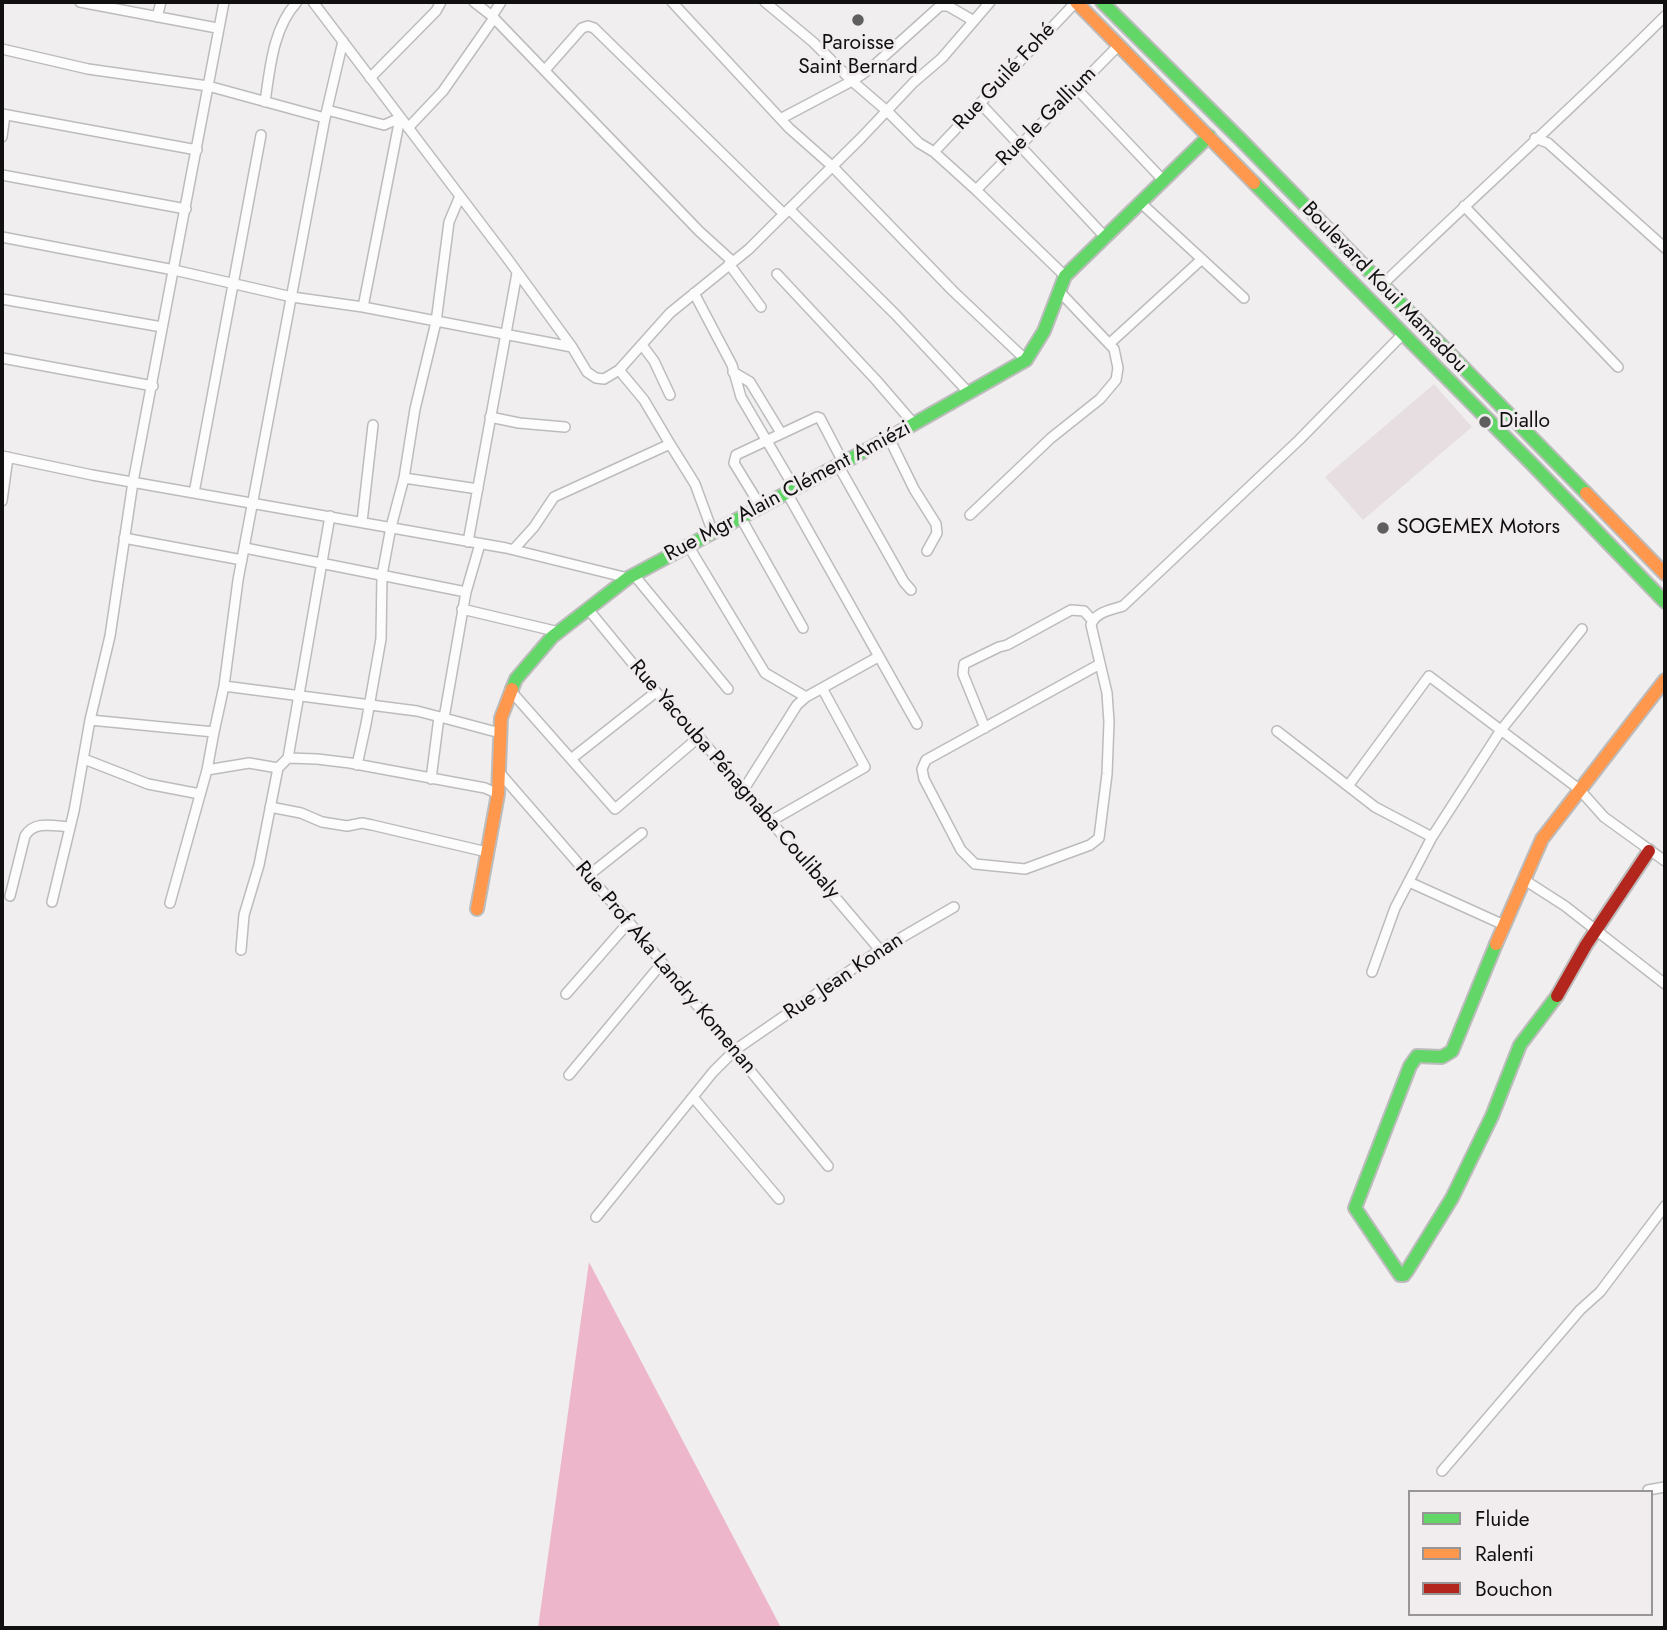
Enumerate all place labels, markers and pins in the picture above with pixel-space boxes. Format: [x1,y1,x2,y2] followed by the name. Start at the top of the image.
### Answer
[850,12,866,28] marker: Paroisse Saint Bernard
[798,31,918,81] place label: Paroisse Saint Bernard
[1499,409,1550,435] place label: Diallo
[1477,414,1493,430] marker: Diallo
[1397,515,1560,541] place label: SOGEMEX Motors
[1375,520,1391,536] marker: SOGEMEX Motors

